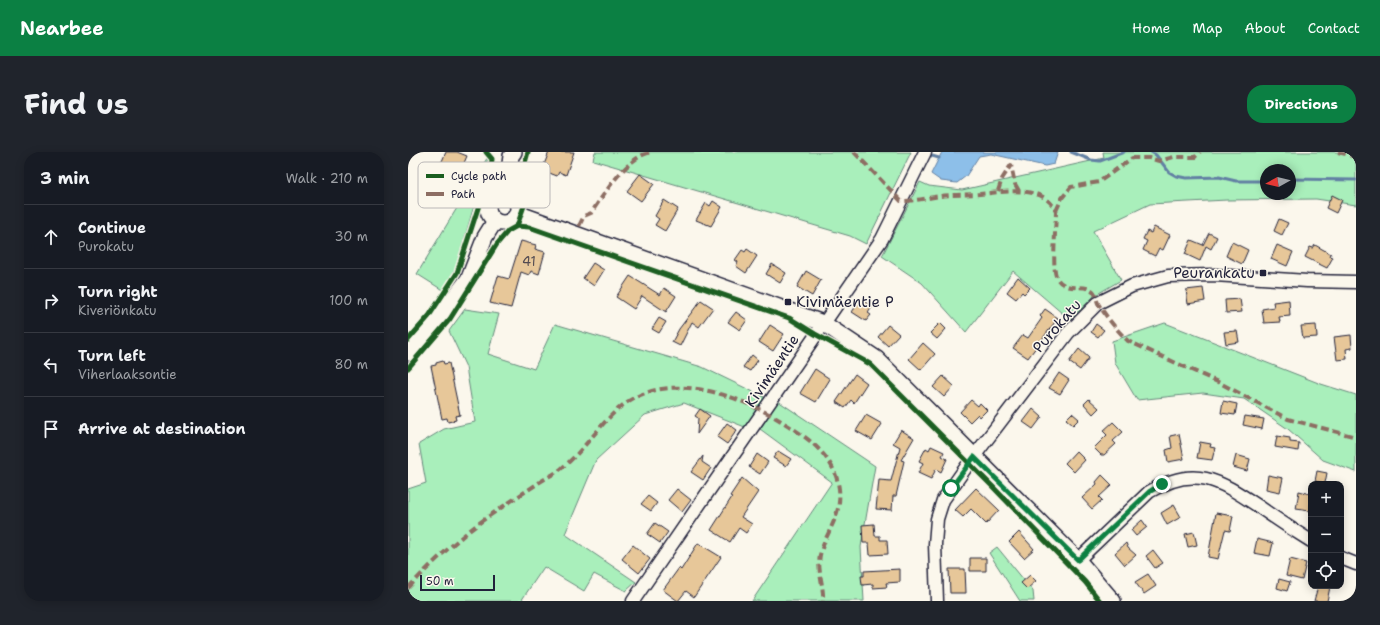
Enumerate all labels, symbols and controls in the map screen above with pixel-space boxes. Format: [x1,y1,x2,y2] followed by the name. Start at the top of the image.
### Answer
[20,16,104,41] text: Nearbee
[1132,19,1171,37] text: Home
[1193,19,1223,37] text: Map
[1245,19,1286,37] text: About
[1308,19,1360,37] text: Contact
[24,85,129,123] text: Find us
[1247,85,1356,123] button: Directions
[418,162,550,208] legend
[1260,164,1296,200] north arrow
[40,167,90,189] text: 3 min
[451,169,507,184] text: Cycle path
[286,170,368,187] text: Walk · 210 m
[451,187,475,202] text: Path
[78,218,146,238] text: Continue
[40,226,62,248] icon: ahead
[334,228,368,245] text: 30 m
[78,238,134,255] text: Purokatu
[522,253,536,270] house number: 41
[1173,263,1255,283] place label: Peurankatu
[1258,268,1268,278] marker: Peurankatu
[78,282,158,302] text: Turn right
[40,290,62,312] icon: right
[329,292,368,309] text: 100 m
[796,292,894,312] place label: Kivimäentie P
[1028,295,1086,357] street label: Purokatu
[783,297,793,307] marker: Kivimäentie P
[78,302,157,319] text: Kiveriönkatu
[740,331,804,411] street label: Kivimäentie
[78,346,146,366] text: Turn left
[40,354,62,376] icon: left
[334,356,368,373] text: 80 m
[78,366,177,383] text: Viherlaaksontie
[40,418,62,440] icon: arrive
[78,419,246,439] text: Arrive at destination
[1153,475,1171,493] route end
[942,479,960,497] route start
[1308,481,1344,589] map controls
[1308,481,1344,517] button: +
[1308,517,1344,553] button: −
[1308,553,1344,589] button: locate
[420,573,495,592] scale bar
[426,574,454,589] text: 50 m

